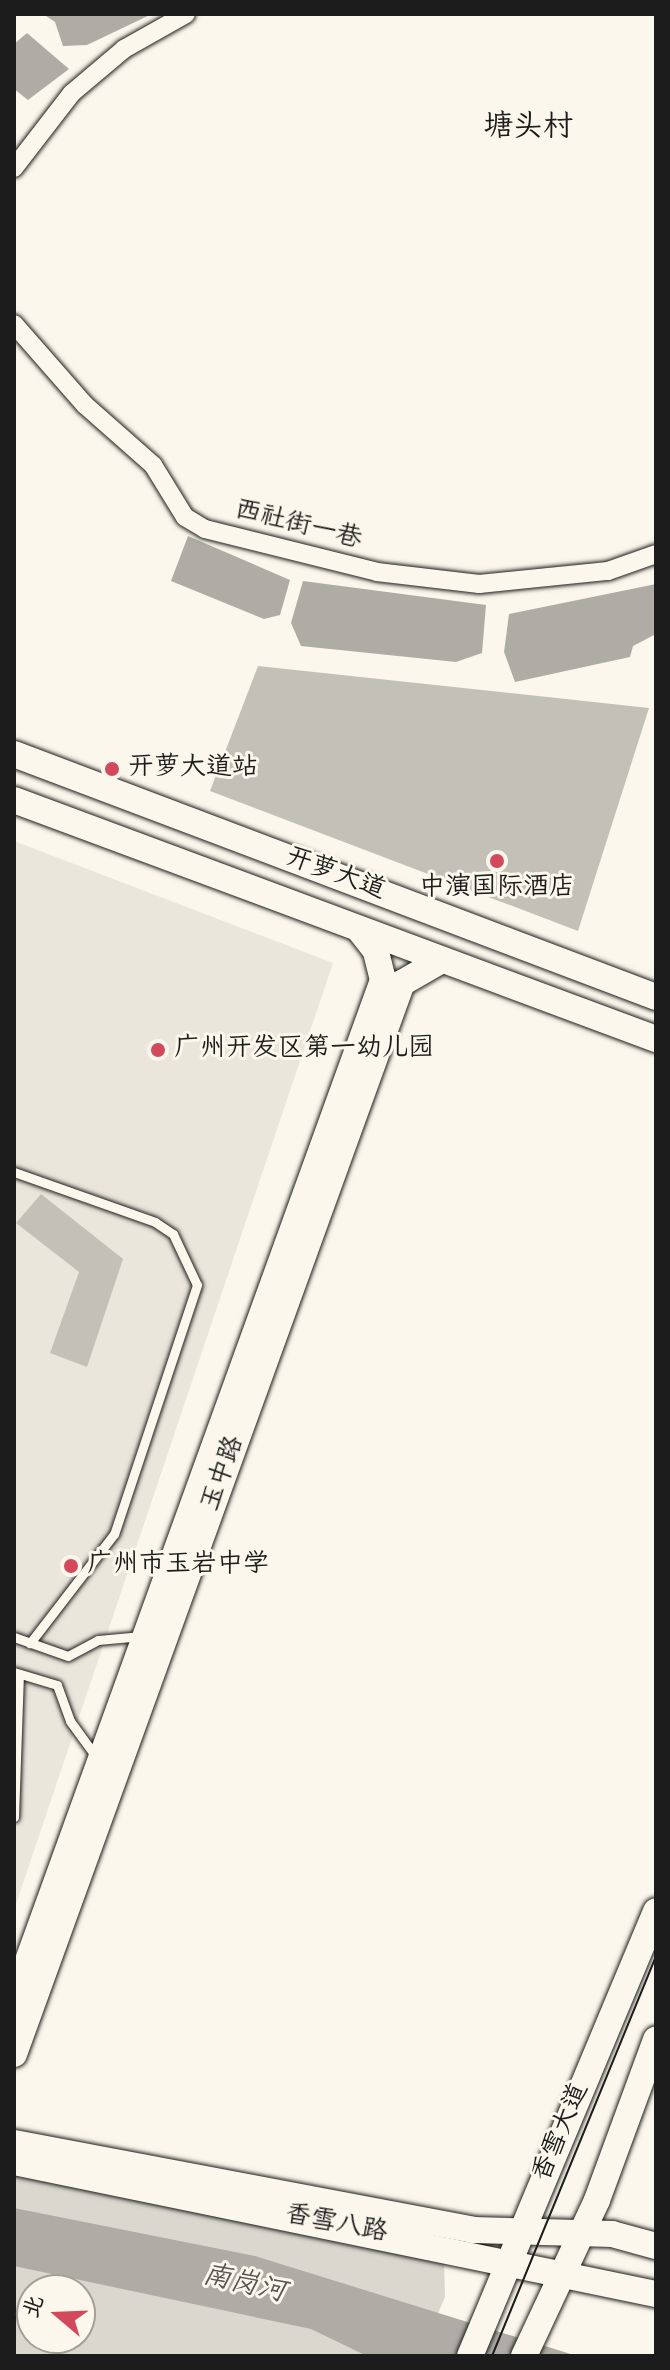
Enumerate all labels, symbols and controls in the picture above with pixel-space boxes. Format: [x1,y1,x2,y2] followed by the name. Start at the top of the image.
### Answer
[483,110,573,146] district label: 塘头村
[231,495,365,557] street label: 西社街一巷
[128,753,258,785] place label: 开萝大道站
[103,760,121,778] marker: 开萝大道站
[281,843,389,907] street label: 开萝大道
[488,852,506,870] marker: 中演国际酒店
[419,873,575,905] place label: 中演国际酒店
[174,1034,434,1066] place label: 广州开发区第一幼儿园
[149,1041,167,1059] marker: 广州开发区第一幼儿园
[196,1432,252,1516] street label: 玉中路
[87,1550,269,1582] place label: 广州市玉岩中学
[62,1557,80,1575] marker: 广州市玉岩中学
[527,2079,597,2187] street label: 香雪大道
[282,2200,390,2250] street label: 香雪八路
[199,2259,289,2311] water label: 南岗河
[16,2274,96,2354] north arrow
[16,2291,54,2322] text: 北

